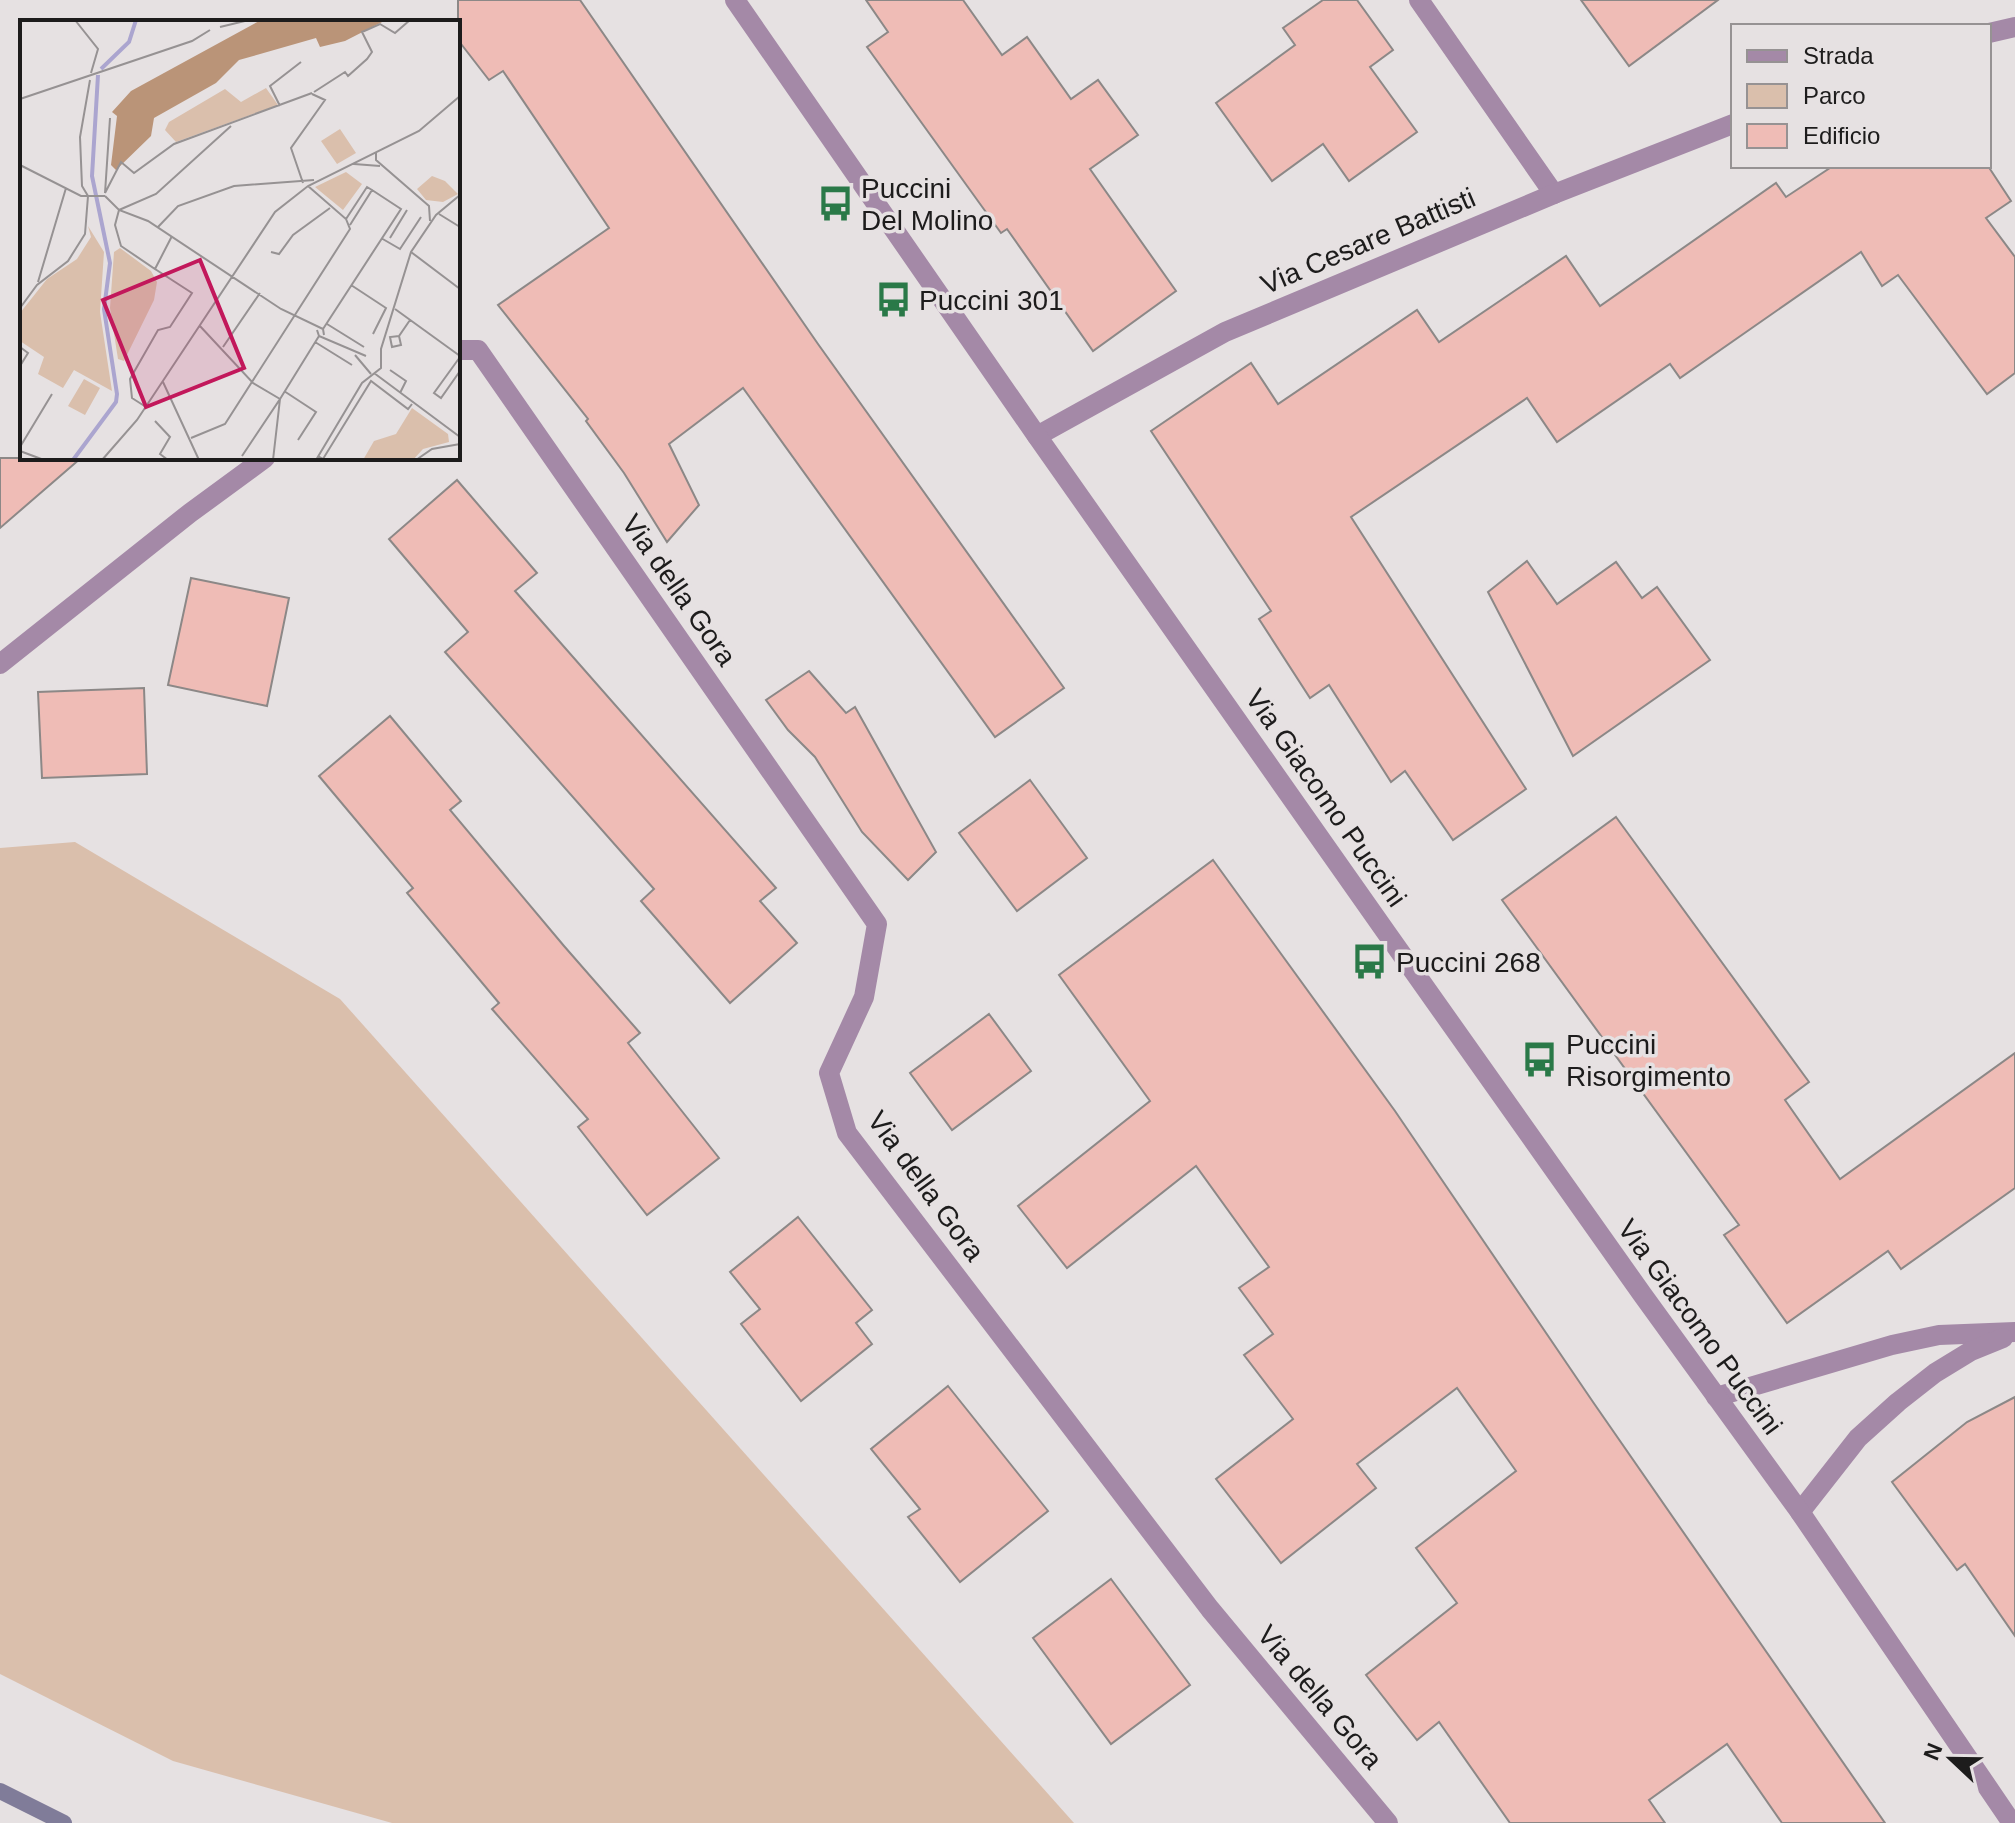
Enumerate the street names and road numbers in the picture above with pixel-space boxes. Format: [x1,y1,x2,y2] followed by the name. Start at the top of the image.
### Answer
[1256,182,1480,300] street label: Via Cesare Battisti
[616,509,743,672] street label: Via della Gora
[1239,684,1413,912] street label: Via Giacomo Puccini
[861,1105,991,1267] street label: Via della Gora
[1612,1214,1788,1440] street label: Via Giacomo Puccini
[1251,1619,1389,1775] street label: Via della Gora

